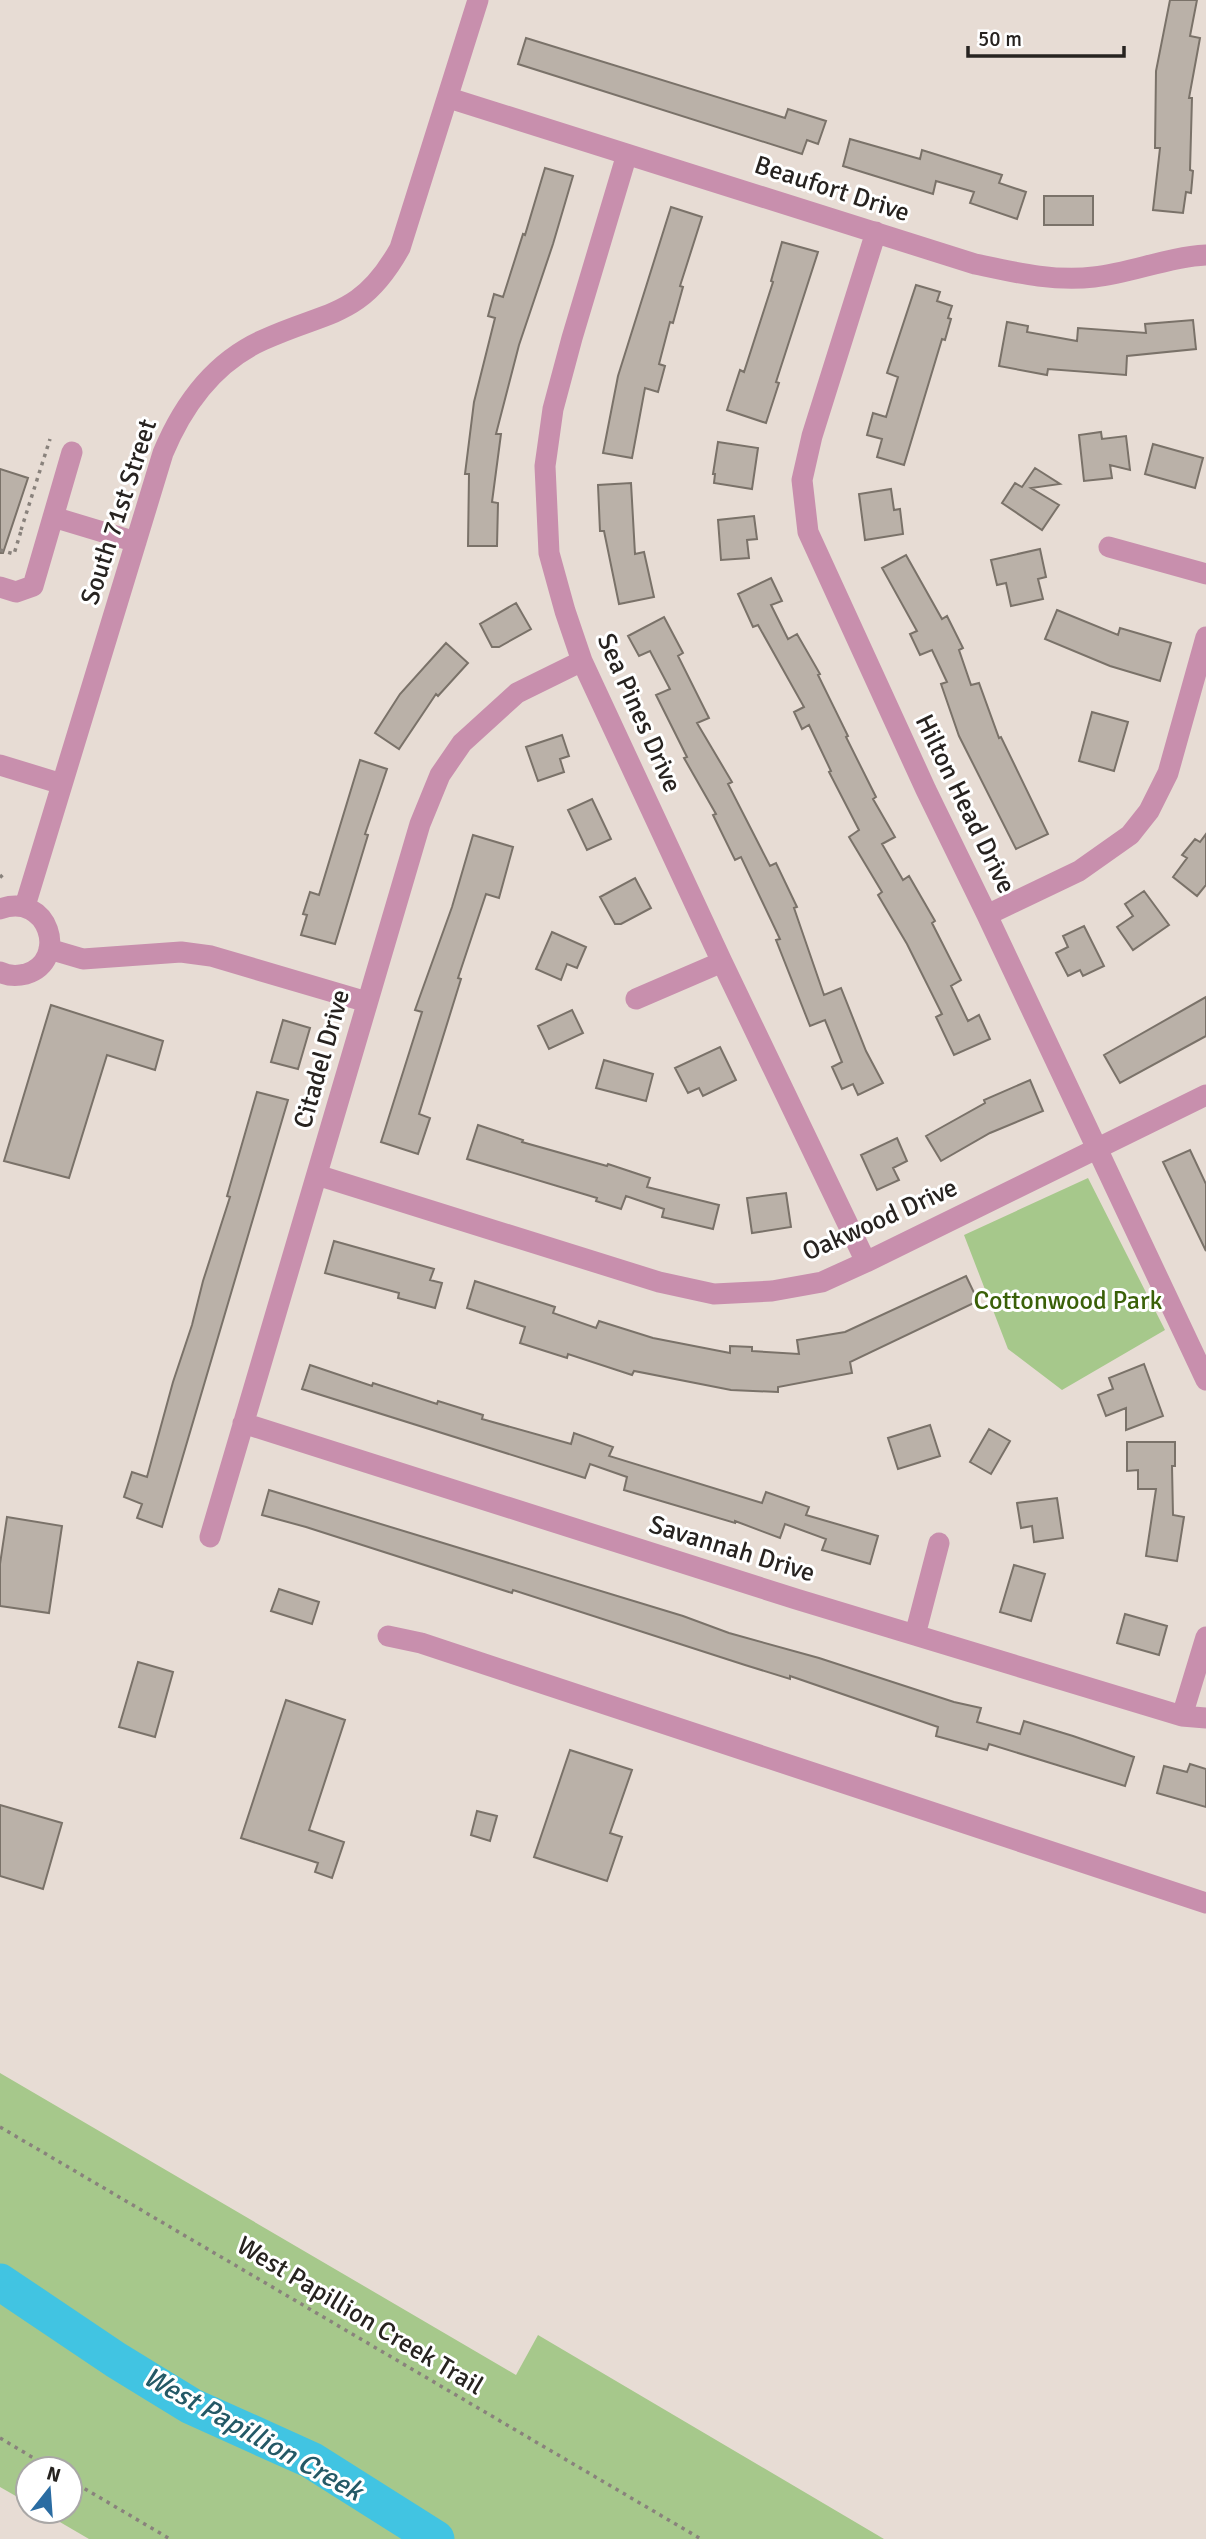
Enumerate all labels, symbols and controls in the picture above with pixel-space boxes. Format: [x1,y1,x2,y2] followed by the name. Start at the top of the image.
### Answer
[968,14,1124,58] scale bar
[978,26,1022,52] text: 50 m
[750,149,914,229] street label: Beaufort Drive
[74,415,164,609] street label: South 71st Street
[590,629,688,797] street label: Sea Pines Drive
[908,709,1022,899] street label: Hilton Head Drive
[287,986,357,1132] street label: Citadel Drive
[798,1172,962,1268] street label: Oakwood Drive
[973,1285,1163,1317] park label: Cottonwood Park
[645,1509,819,1589] street label: Savannah Drive
[231,2230,489,2402] street label: West Papillion Creek Trail
[138,2360,371,2510] water label: West Papillion Creek
[14,2455,84,2525] north arrow
[44,2461,64,2488] text: N

